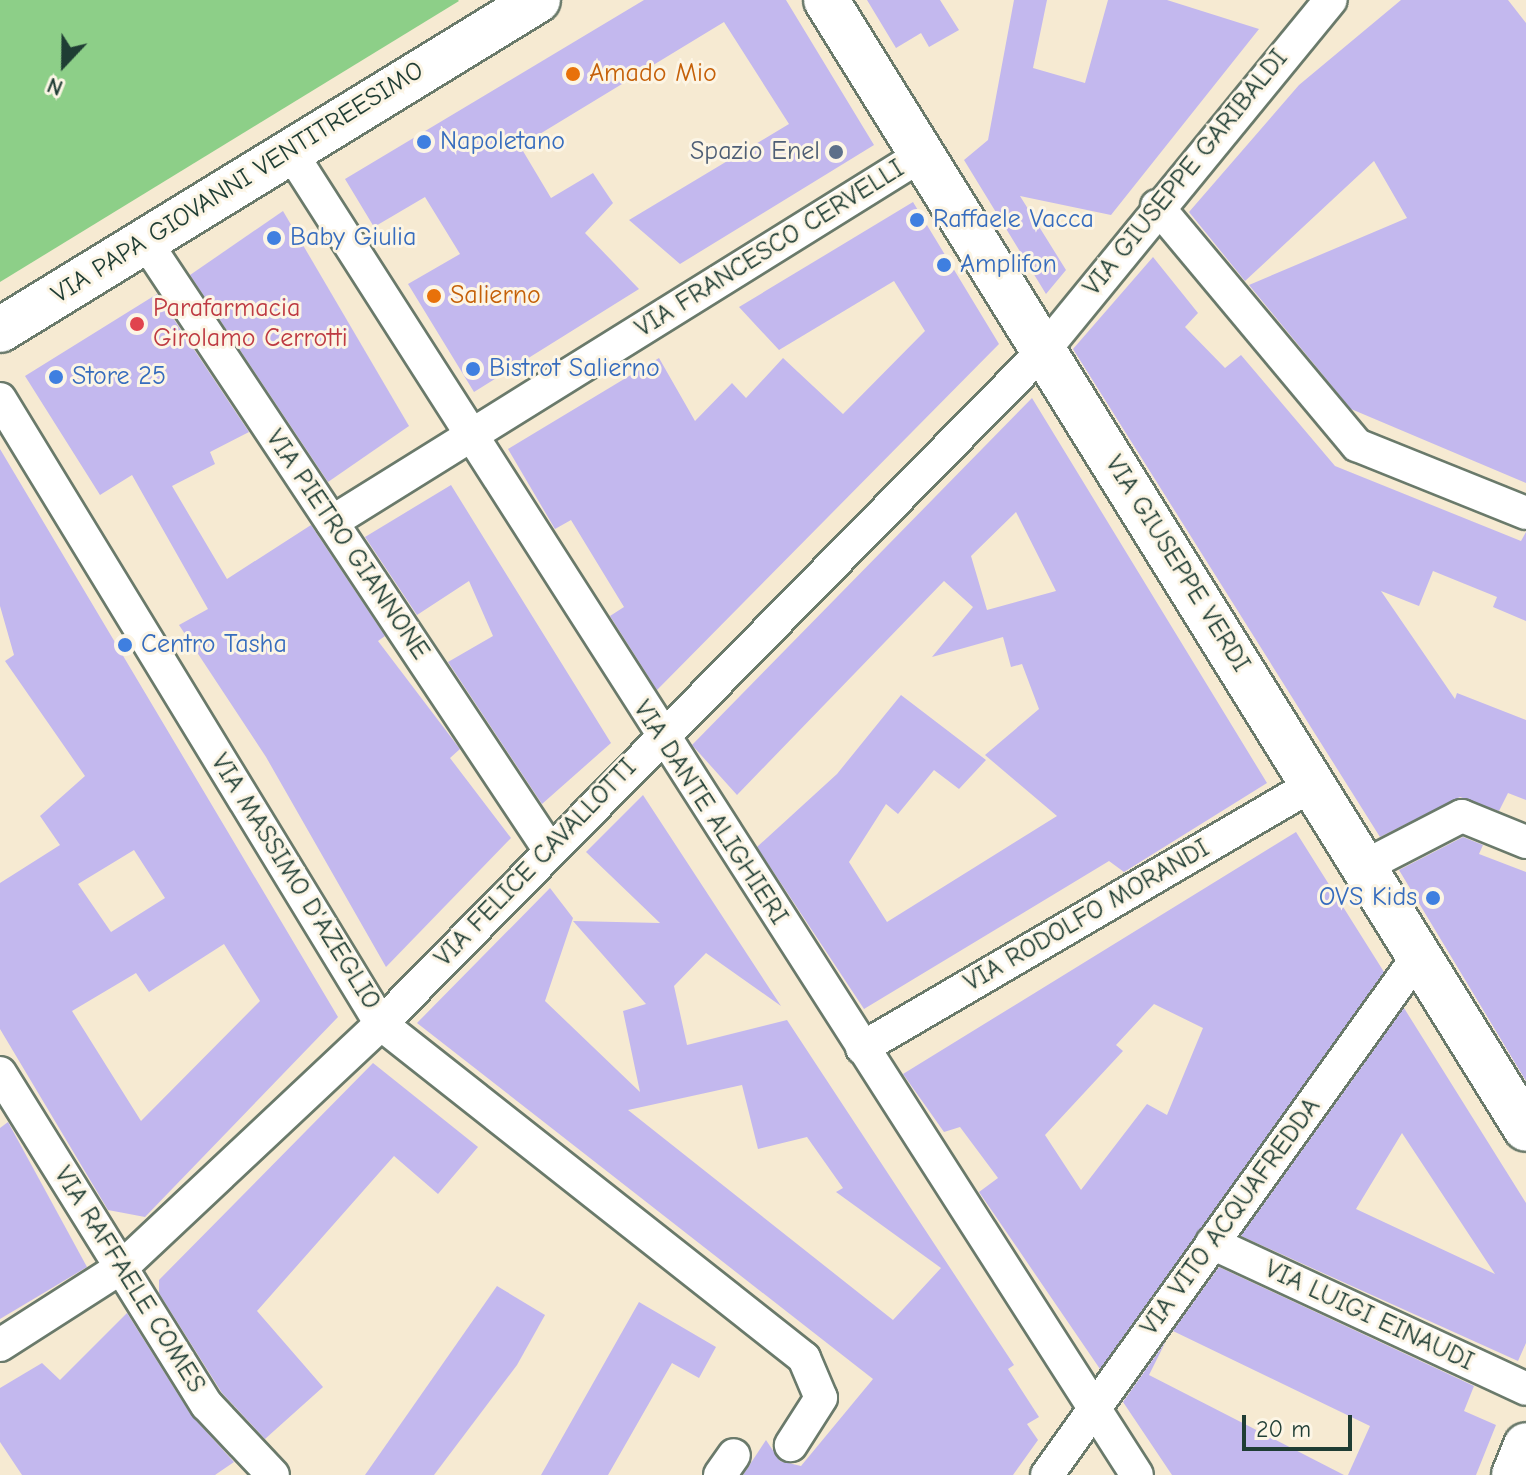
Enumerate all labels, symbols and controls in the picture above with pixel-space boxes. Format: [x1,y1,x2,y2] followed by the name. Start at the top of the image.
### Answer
[24,24,104,104] north arrow
[1077,44,1295,302] street label: VIA GIUSEPPE GARIBALDI
[46,55,430,311] street label: VIA PAPA GIOVANNI VENTITREESIMO
[589,58,717,90] place label: Amado Mio
[564,65,582,83] marker: Amado Mio
[440,126,565,158] place label: Napoletano
[415,133,433,151] marker: Napoletano
[690,136,820,168] place label: Spazio Enel
[827,143,845,161] marker: Spazio Enel
[630,153,910,345] street label: VIA FRANCESCO CERVELLI
[933,204,1094,236] place label: Raffaele Vacca
[908,211,926,229] marker: Raffaele Vacca
[290,222,416,254] place label: Baby Giulia
[265,229,283,247] marker: Baby Giulia
[960,249,1057,281] place label: Amplifon
[935,256,953,274] marker: Amplifon
[450,280,541,312] place label: Salierno
[425,287,443,305] marker: Salierno
[153,293,348,354] place label: Parafarmacia Girolamo Cerrotti
[128,315,146,333] marker: Parafarmacia Girolamo Cerrotti
[489,353,660,385] place label: Bistrot Salierno
[464,360,482,378] marker: Bistrot Salierno
[72,361,166,393] place label: Store 25
[47,368,65,386] marker: Store 25
[258,424,436,666] street label: VIA PIETRO GIANNONE
[1098,450,1256,678] street label: VIA GIUSEPPE VERDI
[141,629,287,661] place label: Centro Tasha
[116,636,134,654] marker: Centro Tasha
[626,695,794,931] street label: VIA DANTE ALIGHIERI
[203,748,387,1016] street label: VIA MASSIMO D'AZEGLIO
[428,752,644,974] street label: VIA FELICE CAVALLOTTI
[959,833,1215,999] street label: VIA RODOLFO MORANDI
[1319,882,1417,914] place label: OVS Kids
[1424,889,1442,907] marker: OVS Kids
[1134,1092,1328,1342] street label: VIA VITO ACQUAFREDDA
[47,1161,211,1399] street label: VIA RAFFAELE COMES
[1260,1254,1478,1378] street label: VIA LUIGI EINAUDI
[1246,1399,1356,1449] scale bar
[1256,1415,1311,1443] text: 20 m

